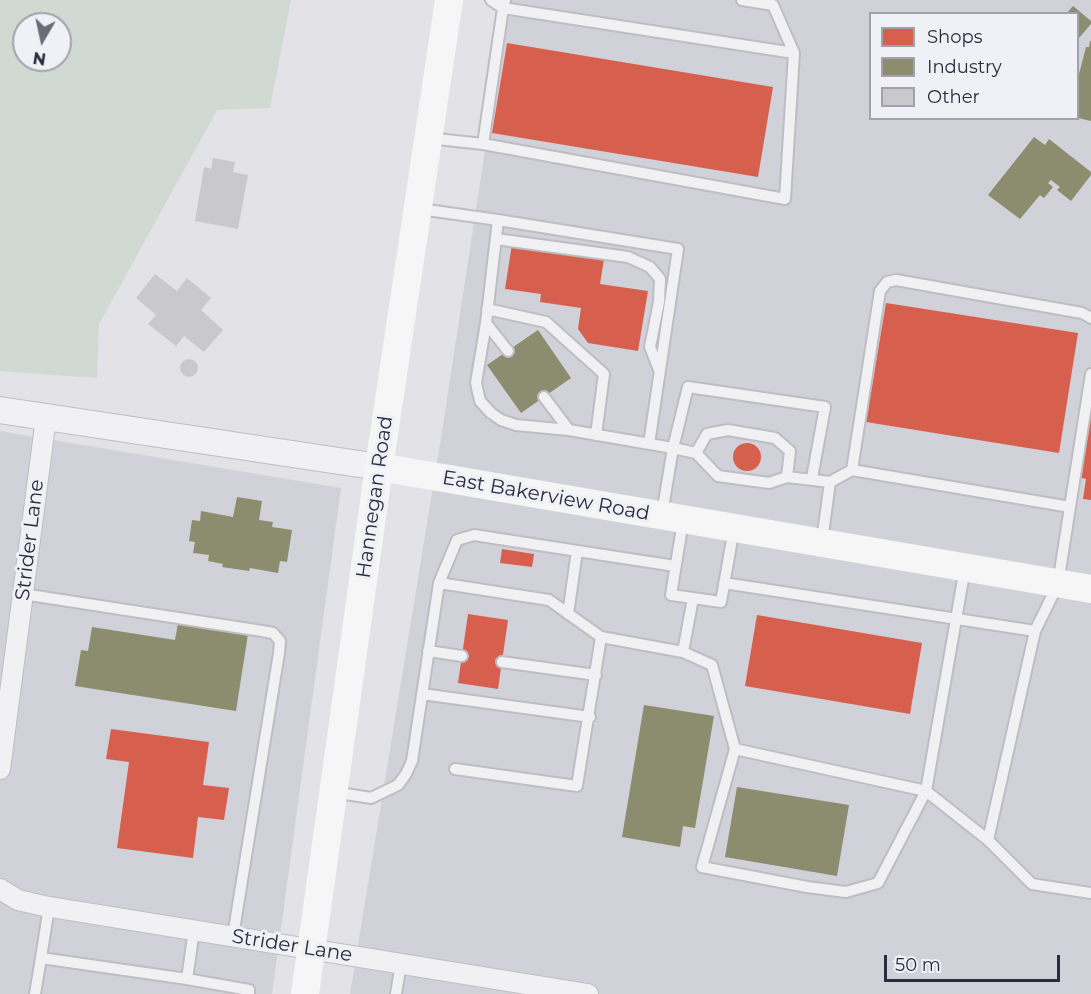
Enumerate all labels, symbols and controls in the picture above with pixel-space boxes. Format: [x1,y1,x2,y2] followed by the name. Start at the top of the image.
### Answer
[12,12,72,72] north arrow
[869,12,1079,120] legend
[927,26,983,48] text: Shops
[32,48,47,69] text: N
[927,56,1002,78] text: Industry
[927,86,980,108] text: Other
[352,414,398,580] street label: Hannegan Road
[440,466,652,526] street label: East Bakerview Road
[11,478,49,602] street label: Strider Lane
[230,925,354,967] street label: Strider Lane
[887,943,1062,981] scale bar
[895,954,941,976] text: 50 m

